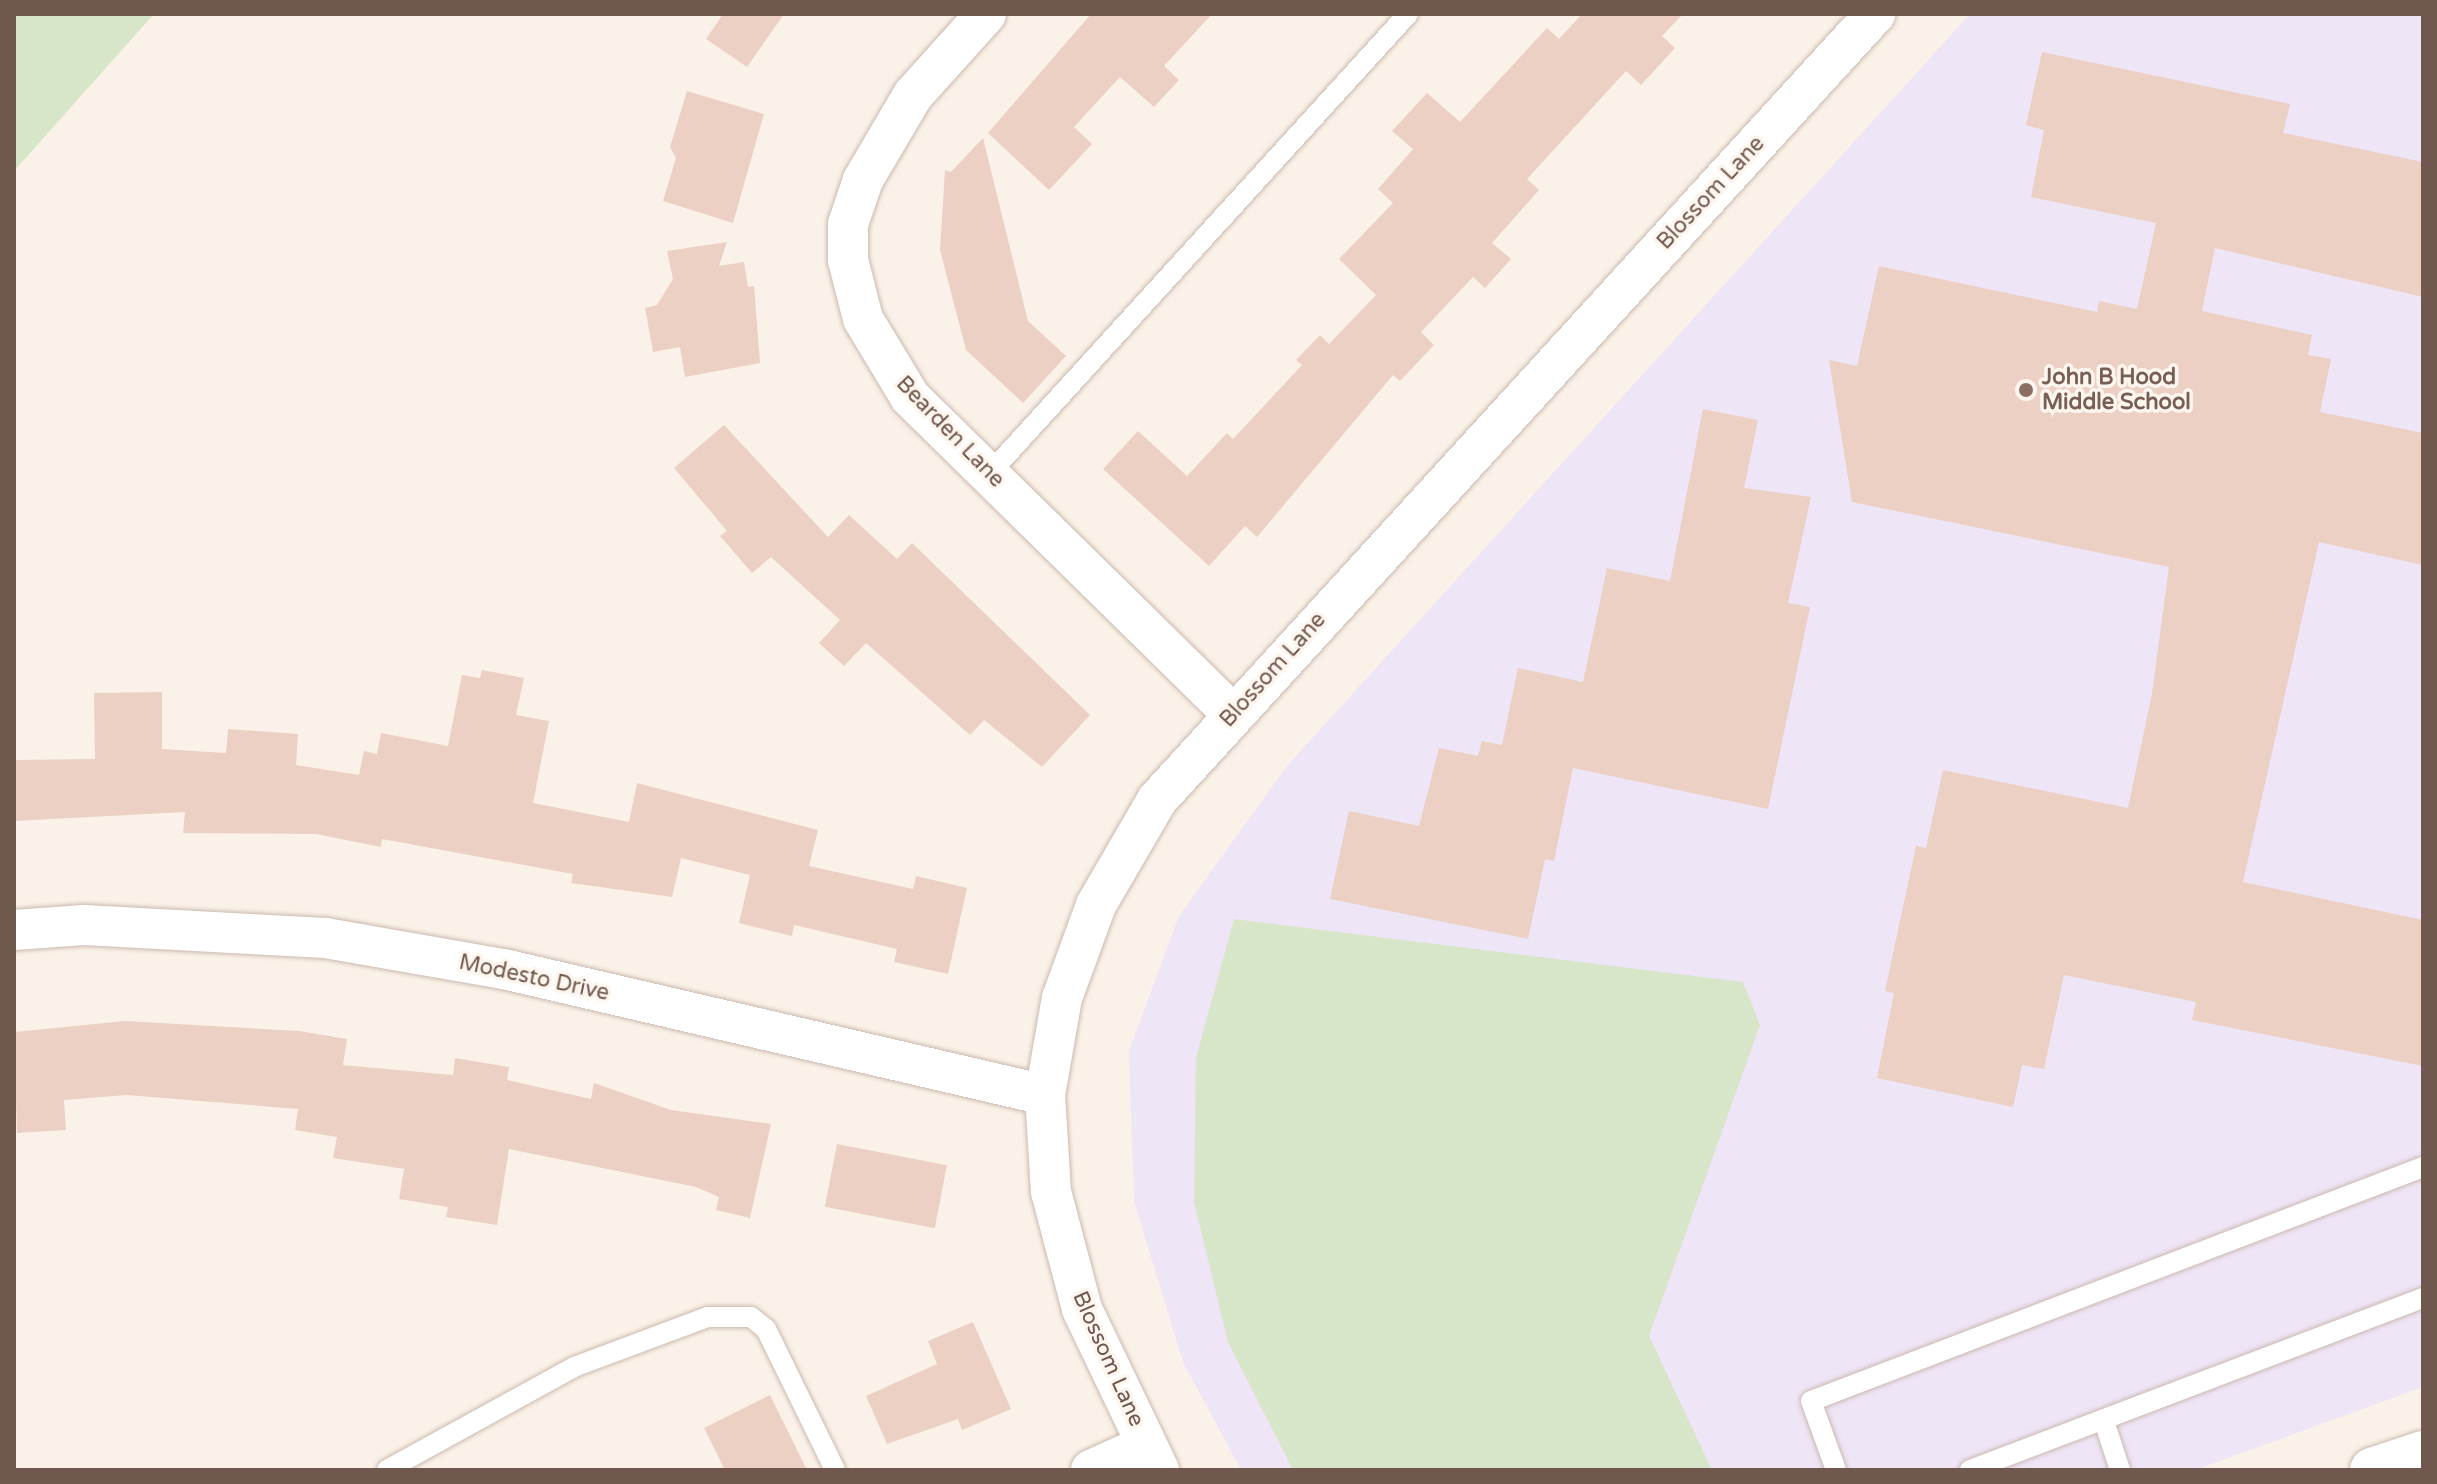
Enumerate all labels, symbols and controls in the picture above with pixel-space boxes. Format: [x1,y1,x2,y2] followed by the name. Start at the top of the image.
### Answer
[1652,131,1770,255] street label: Blossom Lane
[2042,364,2191,416] place label: John B Hood Middle School
[890,371,1010,493] street label: Bearden Lane
[2017,381,2035,399] marker: John B Hood Middle School
[1215,607,1331,733] street label: Blossom Lane
[457,949,611,1007] street label: Modesto Drive
[1066,1287,1150,1431] street label: Blossom Lane

